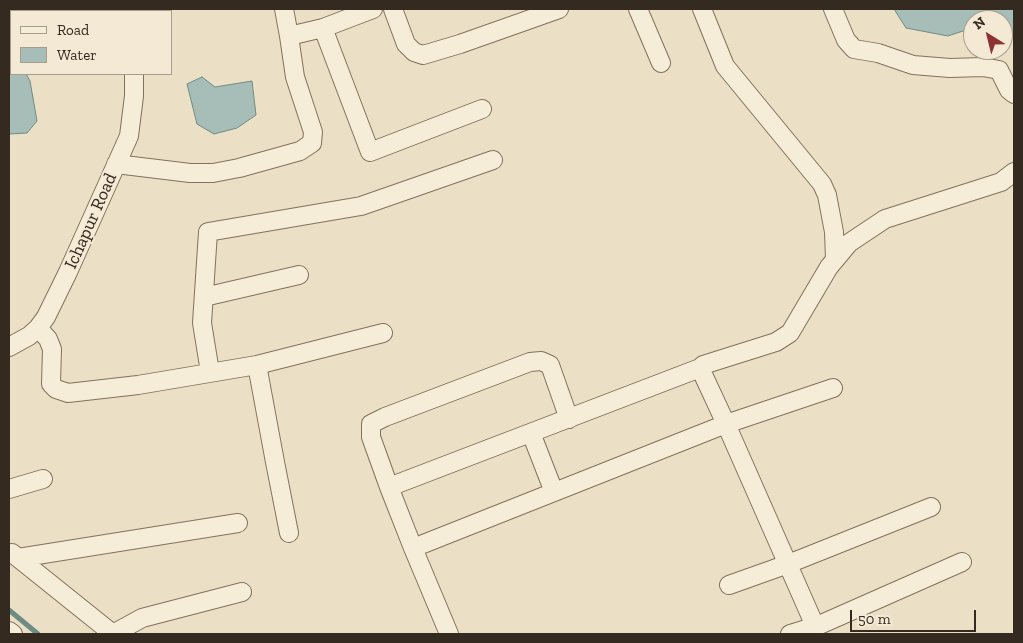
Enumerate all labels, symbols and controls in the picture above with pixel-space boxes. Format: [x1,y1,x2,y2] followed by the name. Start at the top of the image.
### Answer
[10,10,172,75] legend
[963,10,1013,60] north arrow
[970,13,989,33] text: N
[57,21,89,39] text: Road
[57,46,97,64] text: Water
[60,170,122,272] street label: Ichapur Road
[853,600,979,632] scale bar
[858,610,891,628] text: 50 m

